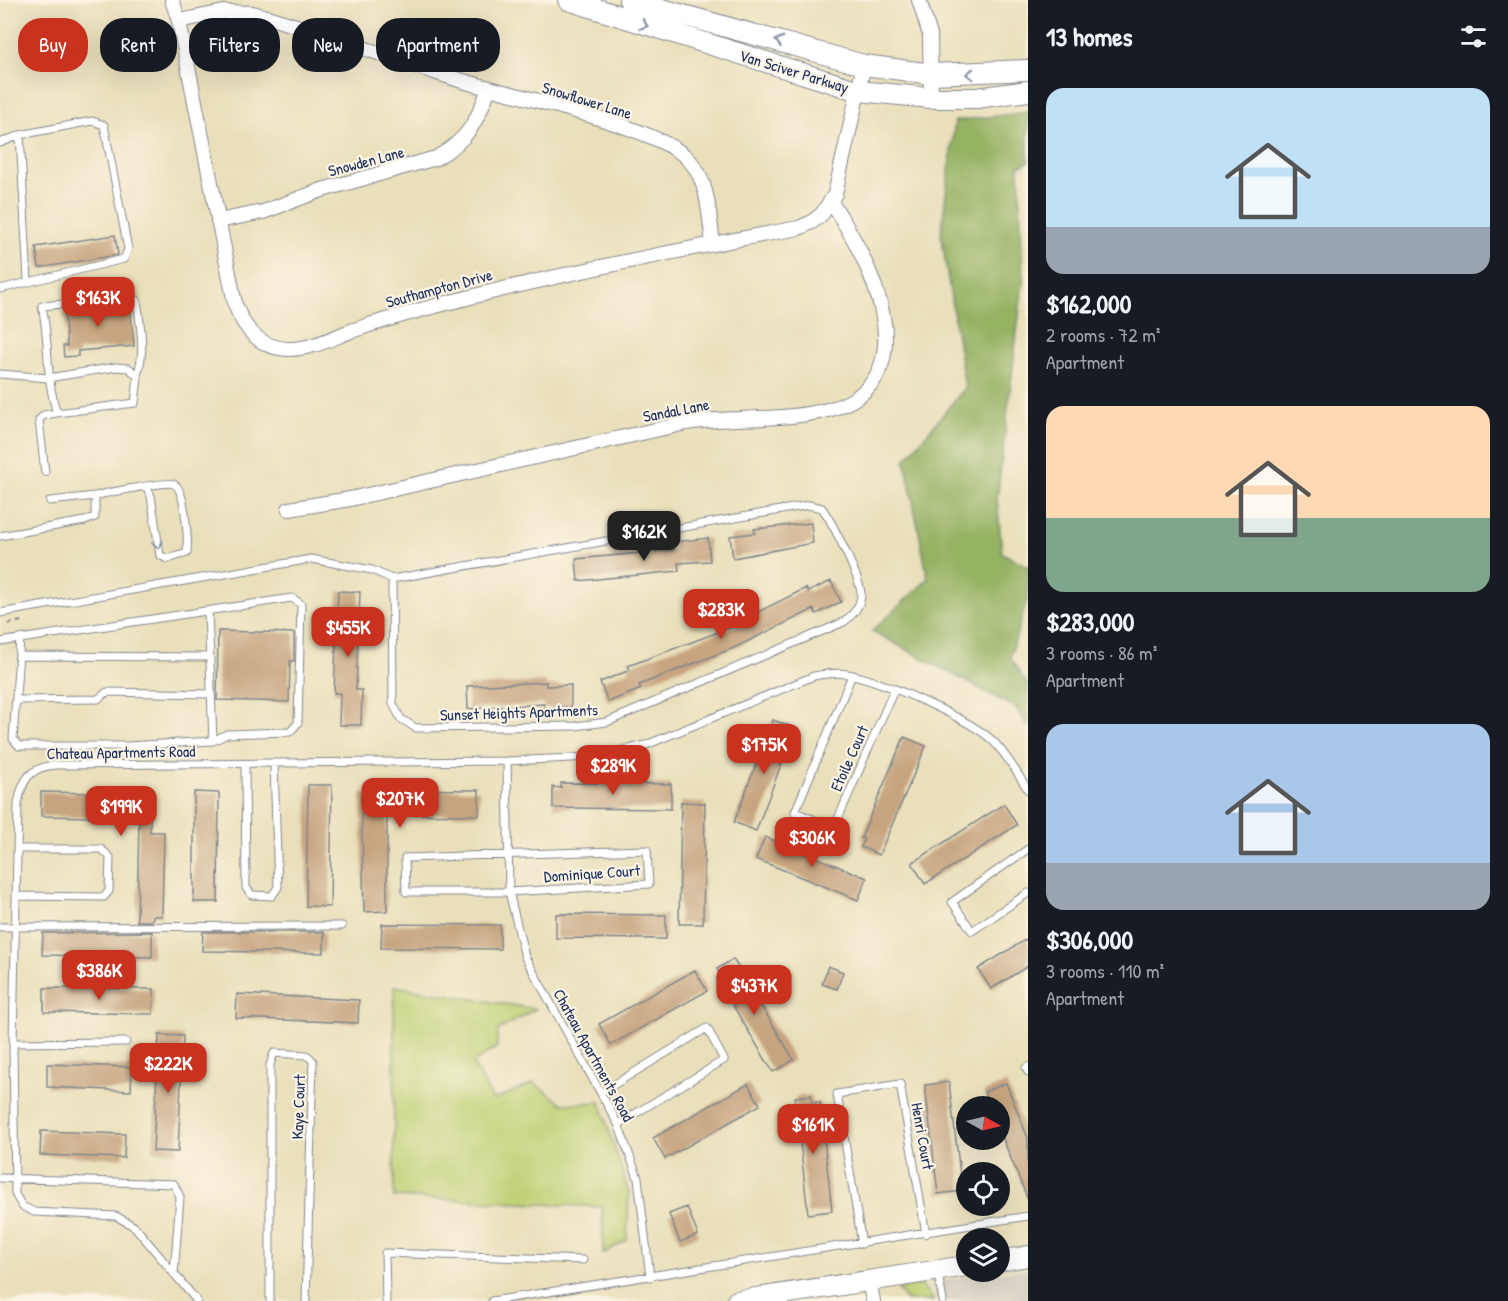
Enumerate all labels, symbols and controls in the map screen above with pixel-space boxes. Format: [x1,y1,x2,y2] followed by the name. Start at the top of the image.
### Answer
[638,17,649,30] one-way arrow
[18,18,88,72] chip: Buy
[100,18,177,72] chip: Rent
[189,18,280,72] chip: Filters
[292,18,364,72] chip: New
[376,18,500,72] chip: Apartment
[1046,19,1133,54] text: 13 homes
[1457,20,1490,53] icon: filters
[774,36,784,49] one-way arrow
[737,44,852,98] street label: Van Sciver Parkway
[965,68,974,80] one-way arrow
[540,76,635,124] street label: Snowflower Lane
[1214,127,1322,235] icon: home
[326,140,407,182] street label: Snowden Lane
[383,263,495,313] street label: Southampton Drive
[56,277,140,328] pin: $163K
[76,283,120,310] text: $163K
[1046,286,1131,321] text: $162,000
[1046,321,1160,348] text: 2 rooms · 72 m²
[1046,348,1124,375] text: Apartment
[641,393,712,427] street label: Sandal Lane
[1214,445,1322,553] icon: home
[602,511,686,562] pin: $162K
[621,517,667,544] text: $162K
[151,540,164,550] one-way arrow
[679,589,763,640] pin: $283K
[697,595,745,622] text: $283K
[1046,604,1134,639] text: $283,000
[306,607,390,658] pin: $455K
[325,613,371,640] text: $455K
[1046,639,1157,666] text: 3 rooms · 86 m²
[1046,666,1124,693] text: Apartment
[440,698,598,726] street label: Sunset Heights Apartments
[825,721,874,795] street label: Etoile Court
[722,724,806,775] pin: $175K
[741,730,787,757] text: $175K
[47,740,195,764] street label: Chateau Apartments Road
[571,745,655,796] pin: $289K
[590,751,636,778] text: $289K
[1214,763,1322,871] icon: home
[358,778,442,829] pin: $207K
[376,784,424,811] text: $207K
[79,786,163,837] pin: $199K
[100,792,142,819] text: $199K
[770,817,854,868] pin: $306K
[789,823,835,850] text: $306K
[543,859,641,887] street label: Dominique Court
[1046,922,1133,957] text: $306,000
[57,950,141,1001] pin: $386K
[76,956,122,983] text: $386K
[1046,957,1164,984] text: 3 rooms · 110 m²
[712,965,796,1016] pin: $437K
[731,971,777,998] text: $437K
[1046,984,1124,1011] text: Apartment
[548,985,640,1125] street label: Chateau Apartments Road
[126,1043,210,1094] pin: $222K
[144,1049,192,1076] text: $222K
[286,1074,310,1140] street label: Kaye Court
[956,1096,1010,1150] north arrow
[956,1096,1010,1282] map controls
[906,1101,940,1172] street label: Henri Court
[771,1104,855,1155] pin: $161K
[791,1110,835,1137] text: $161K
[956,1162,1010,1216] button: locate
[956,1228,1010,1282] button: layers

